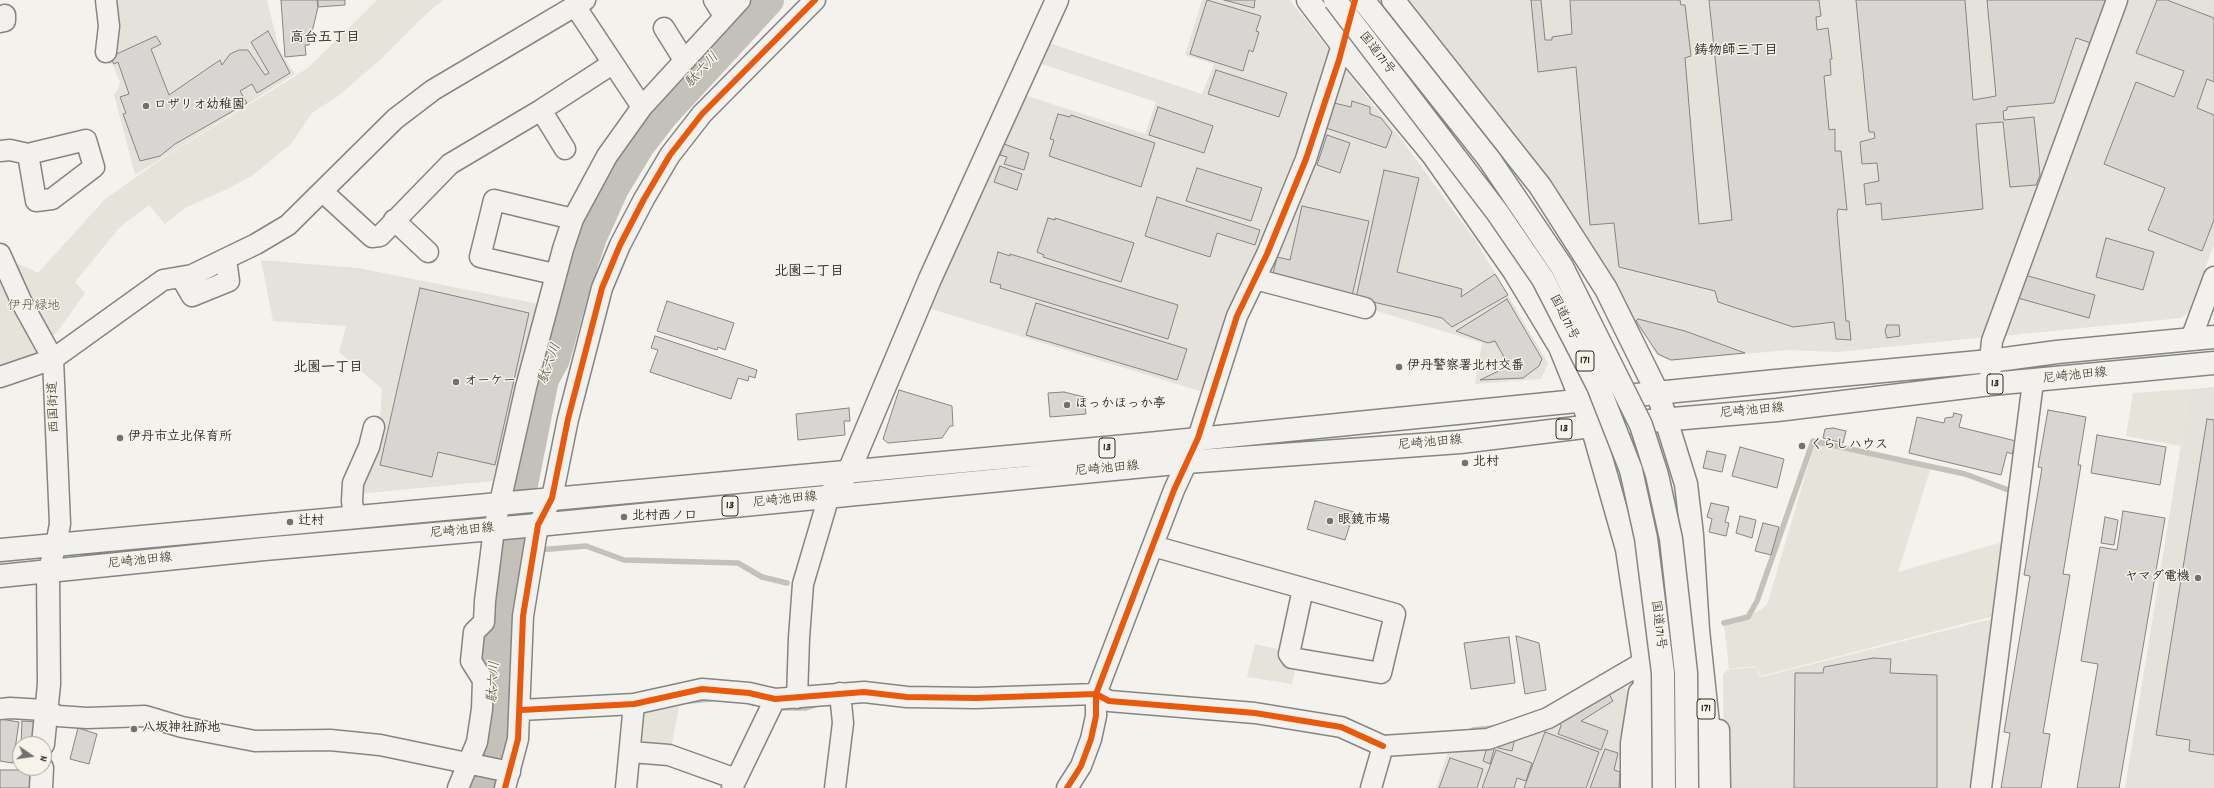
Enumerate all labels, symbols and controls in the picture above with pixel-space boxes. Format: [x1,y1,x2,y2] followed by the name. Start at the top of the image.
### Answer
[1355,30,1397,78] street label: 国道171号
[290,31,360,47] district label: 高台五丁目
[1694,44,1778,60] district label: 鋳物師三丁目
[683,50,723,92] water label: 駄六川
[154,98,245,114] place label: ロザリオ幼稚園
[141,101,151,111] marker: ロザリオ幼稚園
[774,265,844,281] district label: 北園二丁目
[1545,292,1581,344] street label: 国道171号
[8,299,60,315] park label: 伊丹緑地
[536,341,566,387] water label: 駄六川
[1576,351,1594,371] road number: 171
[1407,359,1524,375] place label: 伊丹警察署北村交番
[293,361,363,377] district label: 北園一丁目
[1394,362,1404,372] marker: 伊丹警察署北村交番
[2042,366,2108,388] street label: 尼崎池田線
[464,374,516,390] place label: オーケー
[1987,374,2003,394] road number: 13
[451,377,461,387] marker: オーケー
[46,381,64,433] street label: 西国街道
[1075,397,1166,413] place label: ほっかほっか亭
[1062,400,1072,410] marker: ほっかほっか亭
[1719,401,1785,423] street label: 尼崎池田線
[1556,419,1572,439] road number: 13
[128,430,232,446] place label: 伊丹市立北保育所
[115,433,125,443] marker: 伊丹市立北保育所
[1397,433,1463,455] street label: 尼崎池田線
[1099,438,1115,458] road number: 13
[1810,438,1888,454] place label: くらしハウス
[1797,441,1807,451] marker: くらしハウス
[1473,455,1499,471] place label: 北村
[1460,458,1470,468] marker: 北村
[1074,459,1140,481] street label: 尼崎池田線
[752,490,818,512] street label: 尼崎池田線
[722,496,738,516] road number: 13
[632,509,697,525] place label: 北村西ノ口
[619,512,629,522] marker: 北村西ノ口
[1338,513,1390,529] place label: 眼鏡市場
[298,514,324,530] place label: 辻村
[1325,516,1335,526] marker: 眼鏡市場
[285,517,295,527] marker: 辻村
[429,521,495,543] street label: 尼崎池田線
[107,551,173,573] street label: 尼崎池田線
[2125,570,2190,586] place label: ヤマダ電機
[2193,573,2203,583] marker: ヤマダ電機
[1646,599,1668,651] street label: 国道171号
[485,660,505,704] water label: 駄六川
[1697,699,1715,719] road number: 171
[142,721,220,737] place label: 八坂神社跡地
[129,724,139,734] marker: 八坂神社跡地
[12,736,52,776] north arrow
[34,754,51,763] text: N

